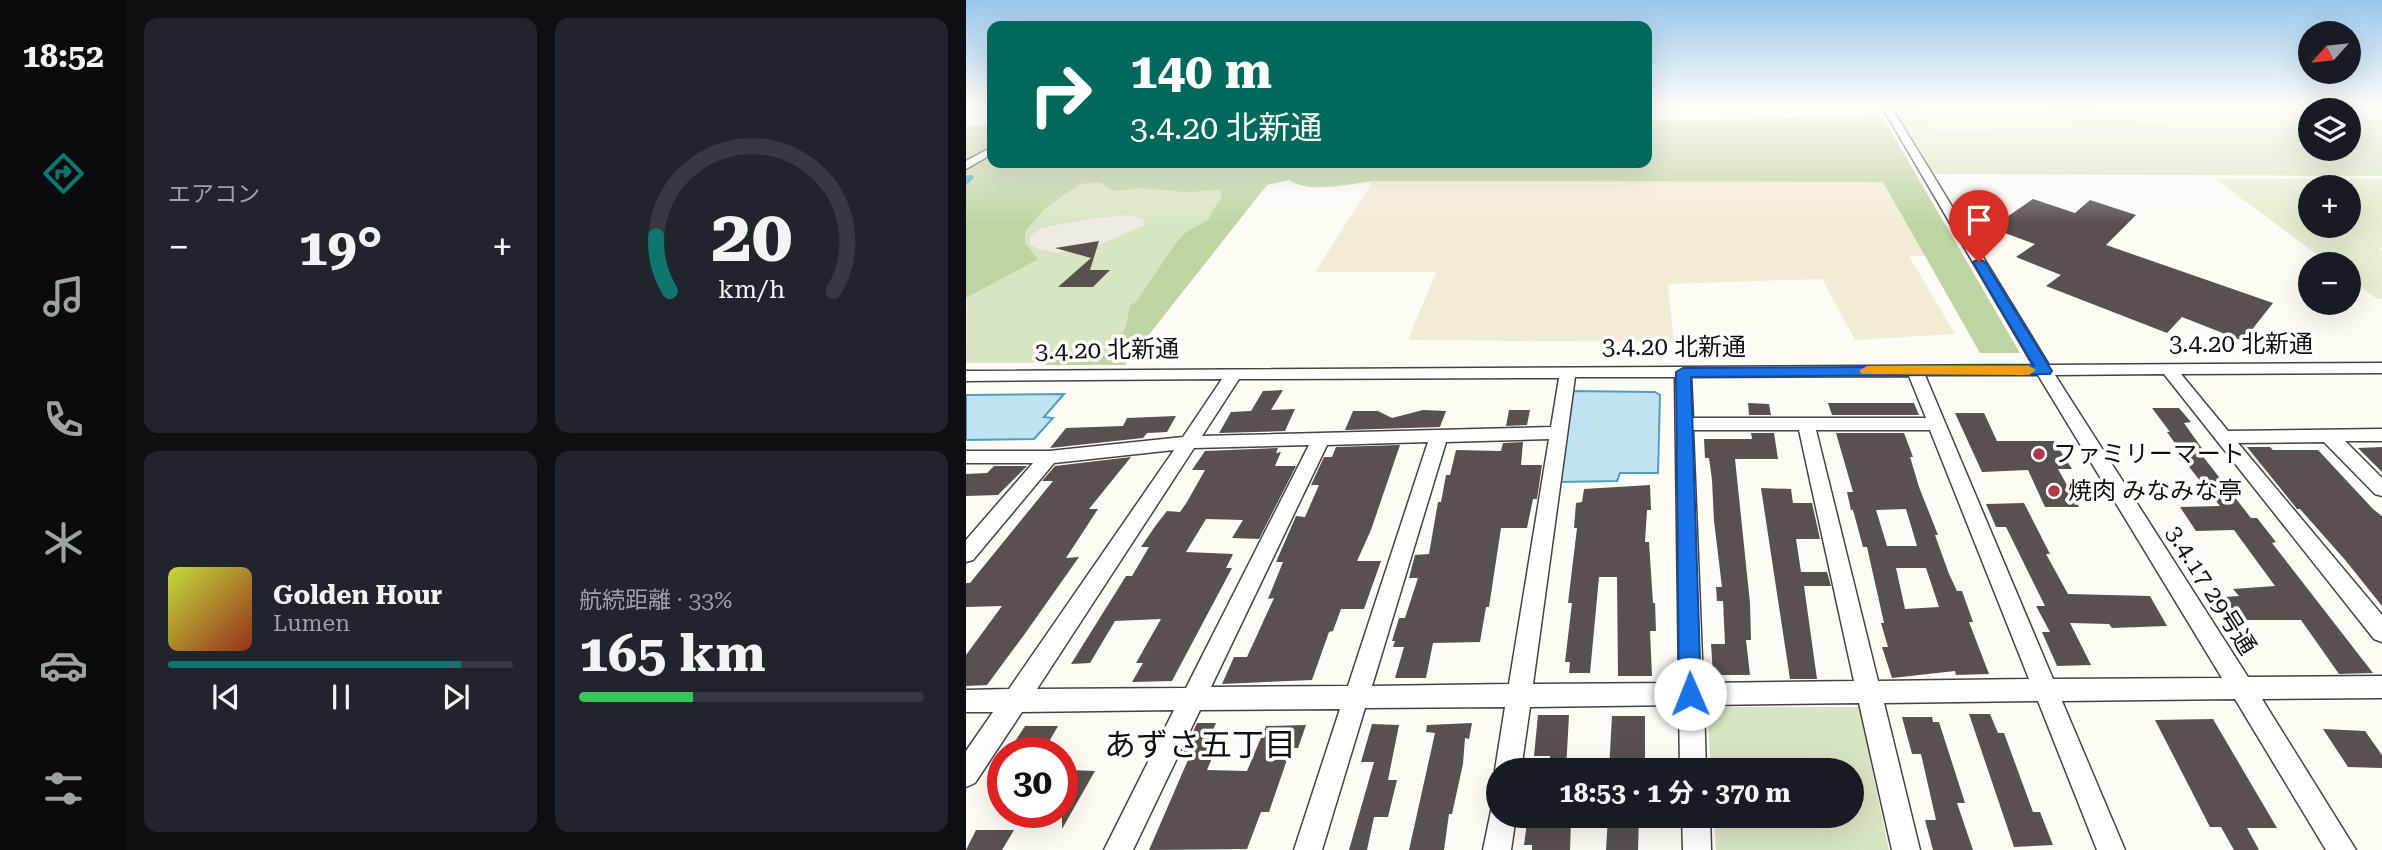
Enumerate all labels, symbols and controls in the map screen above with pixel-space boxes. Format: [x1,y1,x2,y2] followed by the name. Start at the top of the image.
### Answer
[2298,21,2361,84] north arrow
[2298,21,2361,315] map controls
[22,37,104,75] text: 18:52
[1130,43,1272,100] text: 140 m
[1015,49,1106,140] icon: right
[2298,98,2361,161] button: layers
[1130,109,1322,147] text: 3.4.20 北新通
[39,149,88,198] icon: directions
[2298,175,2361,238] button: +
[168,181,260,208] text: エアコン
[1949,190,2009,262] pin
[711,195,792,280] text: 20
[1960,201,1998,239] icon: arrive
[298,217,383,278] text: 19°
[168,225,189,269] text: −
[492,225,513,269] text: +
[2298,252,2361,315] button: −
[39,272,88,321] icon: music
[718,275,785,304] text: km/h
[2169,330,2313,358] street label: 3.4.20 北新通
[1602,333,1746,361] street label: 3.4.20 北新通
[1035,335,1179,365] street label: 3.4.20 北新通
[39,395,88,444] icon: phone
[2053,440,2245,468] place label: ファミリーマート
[2031,446,2047,462] marker: ファミリーマート
[2068,477,2242,505] place label: 焼肉 みなみな亭
[2046,483,2062,499] marker: 焼肉 みなみな亭
[39,518,88,567] icon: climate
[2160,520,2262,660] street label: 3.4.17 29号通
[273,580,442,610] text: Golden Hour
[579,587,732,614] text: 航続距離 · 33%
[273,610,350,637] text: Lumen
[579,623,766,684] text: 165 km
[39,641,88,690] icon: car
[1653,657,1727,731] position arrow
[207,678,245,716] icon: previous
[322,678,360,716] icon: pause
[437,678,475,716] icon: next
[1104,726,1296,764] district label: あずさ五丁目
[987,737,1078,828] speed limit sign: 30
[39,764,88,813] icon: filters
[1559,778,1791,808] text: 18:53 · 1 分 · 370 m

